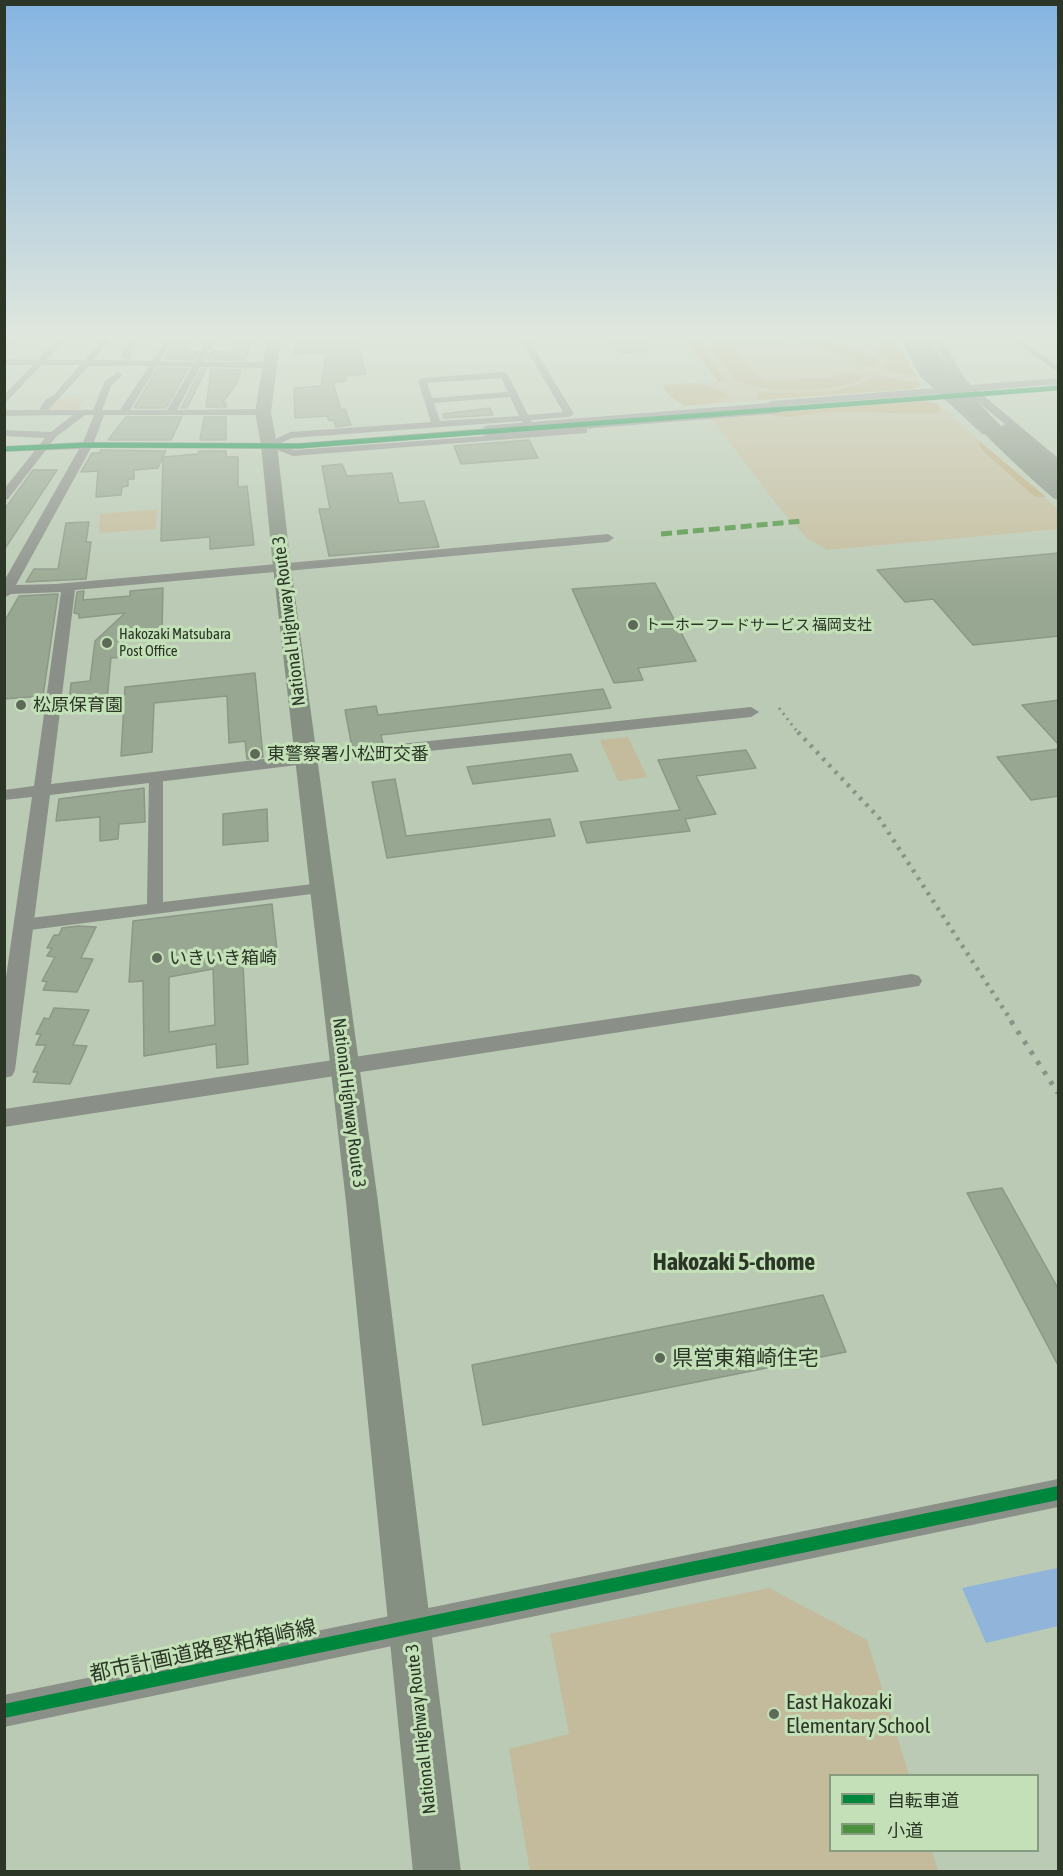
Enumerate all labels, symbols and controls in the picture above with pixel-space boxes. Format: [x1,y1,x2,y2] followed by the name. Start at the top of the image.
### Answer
[268,535,310,707] street label: National Highway Route 3
[645,616,872,634] place label: トーホーフードサービス 福岡支社
[626,618,640,632] marker: トーホーフードサービス 福岡支社
[119,625,231,660] place label: Hakozaki Matsubara Post Office
[100,636,114,650] marker: Hakozaki Matsubara Post Office
[33,694,123,716] place label: 松原保育園
[14,698,28,712] marker: 松原保育園
[267,743,429,765] place label: 東警察署小松町交番
[248,747,262,761] marker: 東警察署小松町交番
[169,947,277,969] place label: いきいき箱崎
[150,951,164,965] marker: いきいき箱崎
[328,1017,370,1189] street label: National Highway Route 3
[653,1248,815,1276] district label: Hakozaki 5-chome
[672,1345,819,1371] place label: 県営東箱崎住宅
[653,1351,667,1365] marker: 県営東箱崎住宅
[87,1615,319,1687] street label: 都市計画道路堅粕箱崎線
[401,1643,441,1815] street label: National Highway Route 3
[786,1689,930,1739] place label: East Hakozaki Elementary School
[767,1707,781,1721] marker: East Hakozaki Elementary School
[829,1774,1039,1852] legend
[887,1790,959,1811] text: 自転車道
[887,1820,923,1841] text: 小道

